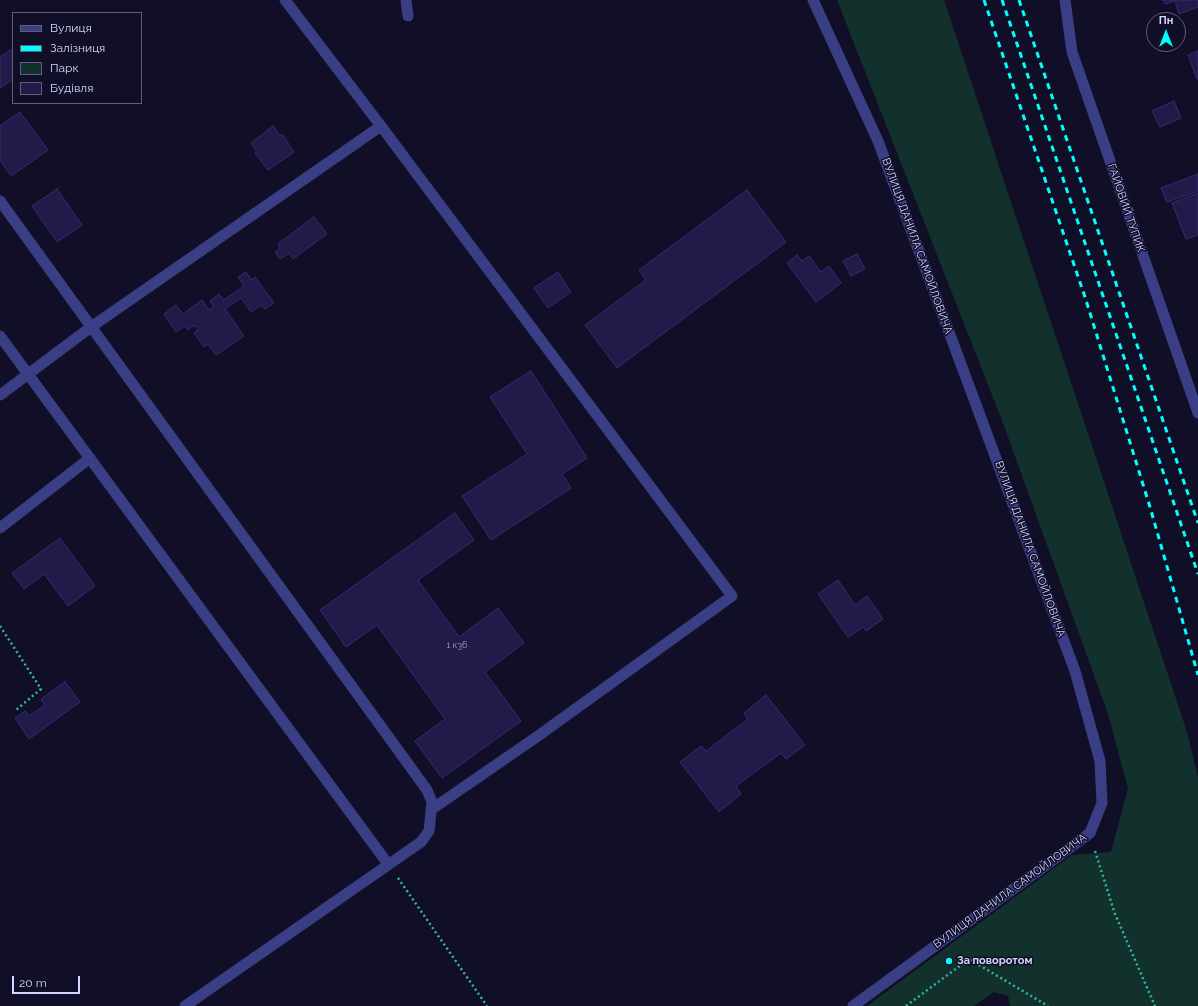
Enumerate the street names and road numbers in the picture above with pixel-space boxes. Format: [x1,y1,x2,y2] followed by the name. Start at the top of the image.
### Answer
[879,156,955,336] street label: ВУЛИЦЯ ДАНИЛА САМОЙЛОВИЧА
[1105,162,1147,254] street label: ГАЙОВИЙ ТУПИК
[992,459,1068,639] street label: ВУЛИЦЯ ДАНИЛА САМОЙЛОВИЧА
[931,831,1089,951] street label: ВУЛИЦЯ ДАНИЛА САМОЙЛОВИЧА

